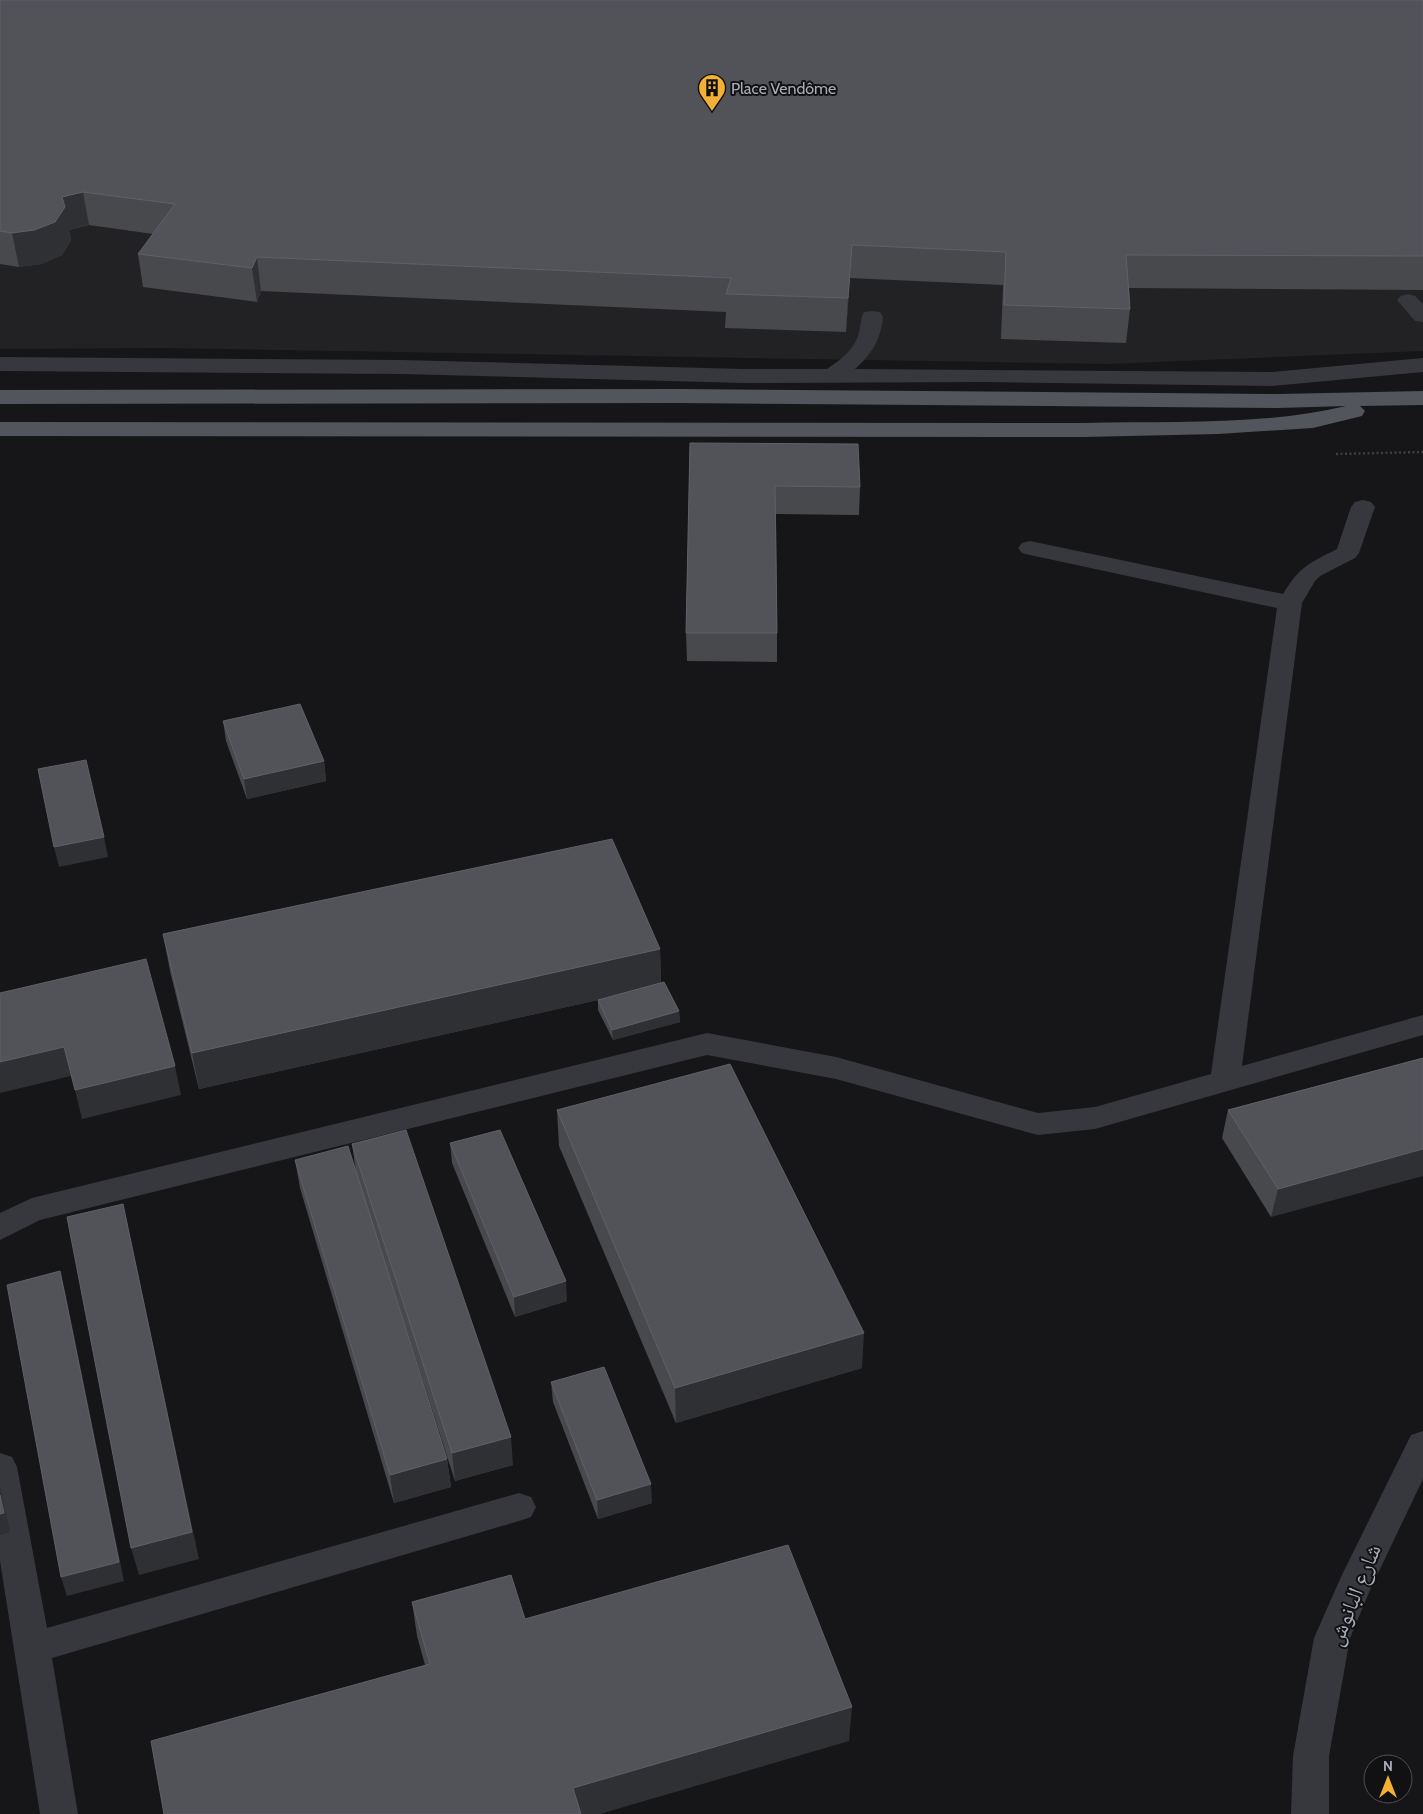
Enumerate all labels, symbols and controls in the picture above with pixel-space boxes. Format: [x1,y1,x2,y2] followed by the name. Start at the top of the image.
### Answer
[697,73,727,112] building icon: Place Vendôme
[731,79,836,98] place label: Place Vendôme
[1321,1540,1387,1650] street label: شارع البانوش
[1363,1754,1413,1804] north arrow
[1383,1757,1393,1775] text: N

